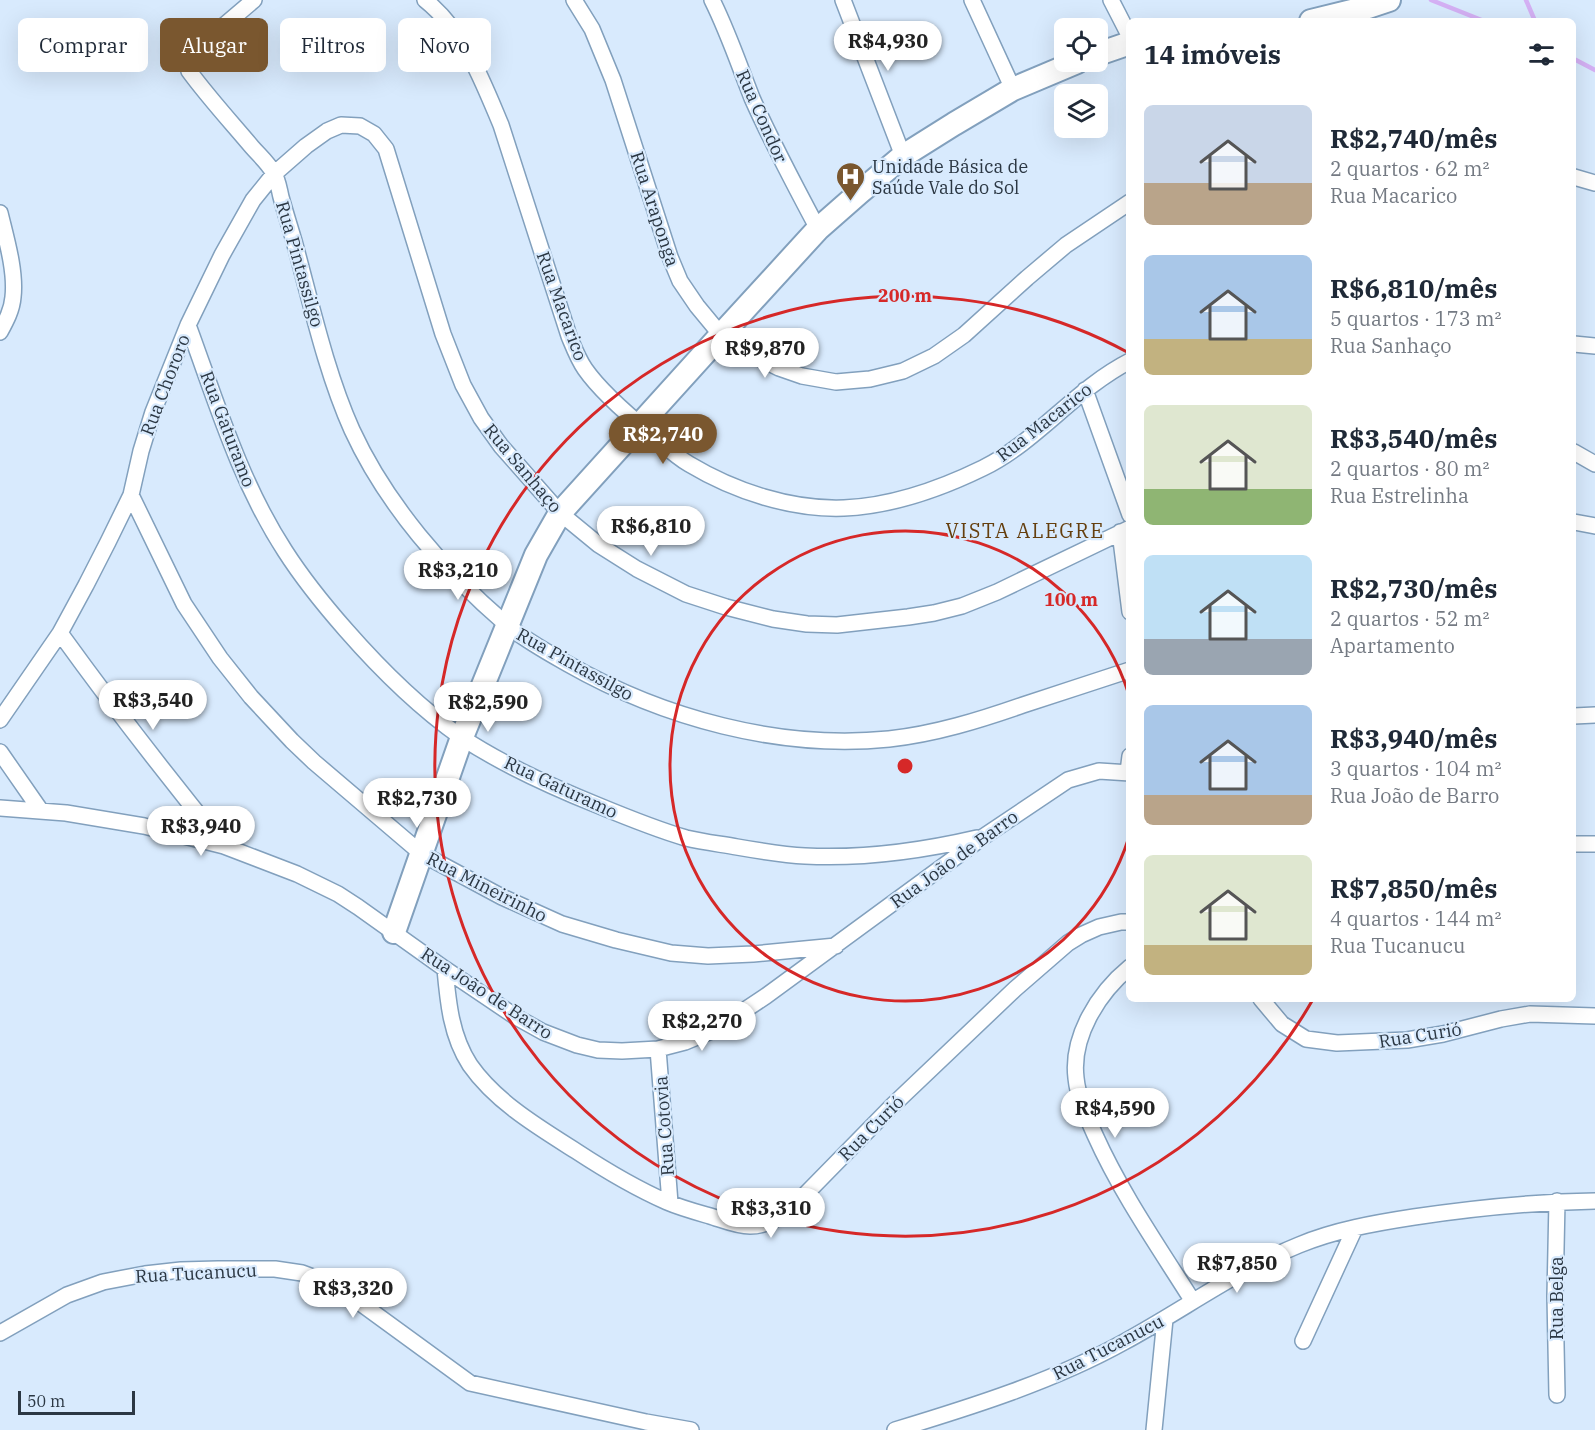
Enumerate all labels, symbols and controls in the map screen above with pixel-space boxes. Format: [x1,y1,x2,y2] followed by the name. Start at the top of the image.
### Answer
[18,18,148,72] chip: Comprar
[160,18,268,72] chip: Alugar
[280,18,386,72] chip: Filtros
[398,18,491,72] chip: Novo
[1054,18,1108,138] map controls
[1054,18,1108,72] button: locate
[833,21,943,72] pin: R$4,930
[848,27,928,54] text: R$4,930
[1144,37,1281,71] text: 14 imóveis
[1525,38,1558,71] icon: filters
[731,66,793,166] street label: Rua Condor
[1054,84,1108,138] button: layers
[1330,121,1497,155] text: R$2,740/mês
[1192,129,1264,201] icon: home
[626,149,684,270] street label: Rua Araponga
[872,155,1028,199] place label: Unidade Básica de Saúde Vale do Sol
[1330,155,1489,182] text: 2 quartos · 62 m²
[835,160,867,202] hospital icon: Unidade Básica de Saúde Vale do Sol
[1330,182,1457,209] text: Rua Macarico
[271,198,329,330] street label: Rua Pintassilgo
[532,248,592,364] street label: Rua Macarico
[1330,271,1497,305] text: R$6,810/mês
[1192,279,1264,351] icon: home
[878,284,933,307] text: 200 m
[1330,305,1501,332] text: 5 quartos · 173 m²
[710,328,820,379] pin: R$9,870
[135,331,195,439] street label: Rua Chororo
[1330,332,1452,359] text: Rua Sanhaço
[725,334,805,361] text: R$9,870
[195,368,261,490] street label: Rua Gaturamo
[992,378,1096,466] street label: Rua Macarico
[608,414,718,465] pin: R$2,740
[479,419,567,517] street label: Rua Sanhaço
[623,420,703,447] text: R$2,740
[1330,421,1497,455] text: R$3,540/mês
[1192,429,1264,501] icon: home
[1330,455,1489,482] text: 2 quartos · 80 m²
[1330,482,1469,509] text: Rua Estrelinha
[596,506,706,557] pin: R$6,810
[611,512,691,539] text: R$6,810
[945,517,1105,544] district label: VISTA ALEGRE
[403,550,513,601] pin: R$3,210
[418,556,498,583] text: R$3,210
[1330,571,1497,605] text: R$2,730/mês
[1192,579,1264,651] icon: home
[1044,588,1099,611] text: 100 m
[1330,605,1489,632] text: 2 quartos · 52 m²
[513,622,637,706] street label: Rua Pintassilgo
[1330,632,1455,659] text: Apartamento
[98,680,208,731] pin: R$3,540
[433,682,543,733] pin: R$2,590
[113,686,193,713] text: R$3,540
[448,688,528,715] text: R$2,590
[1330,721,1497,755] text: R$3,940/mês
[1192,729,1264,801] icon: home
[501,751,621,823] street label: Rua Gaturamo
[1330,755,1501,782] text: 3 quartos · 104 m²
[895,756,915,776] centre of rings
[362,778,472,829] pin: R$2,730
[1330,782,1499,809] text: Rua João de Barro
[377,784,457,811] text: R$2,730
[886,805,1022,913] street label: Rua João de Barro
[146,806,256,857] pin: R$3,940
[161,812,241,839] text: R$3,940
[423,847,551,927] street label: Rua Mineirinho
[1330,871,1497,905] text: R$7,850/mês
[1192,879,1264,951] icon: home
[1330,905,1501,932] text: 4 quartos · 144 m²
[1330,932,1465,959] text: Rua Tucanucu
[417,942,557,1044] street label: Rua João de Barro
[647,1001,757,1052] pin: R$2,270
[662,1007,742,1034] text: R$2,270
[1377,1017,1463,1053] street label: Rua Curió
[649,1075,679,1177] street label: Rua Cotovia
[1060,1088,1170,1139] pin: R$4,590
[833,1090,909,1166] street label: Rua Curió
[1075,1094,1155,1121] text: R$4,590
[716,1188,826,1239] pin: R$3,310
[731,1194,811,1221] text: R$3,310
[1182,1243,1292,1294] pin: R$7,850
[1197,1249,1277,1276] text: R$7,850
[1545,1256,1568,1340] street label: Rua Belga
[135,1258,257,1288] street label: Rua Tucanucu
[298,1268,408,1319] pin: R$3,320
[313,1274,393,1301] text: R$3,320
[1049,1309,1167,1385] street label: Rua Tucanucu
[18,1388,135,1416] scale bar
[27,1391,65,1411] text: 50 m

